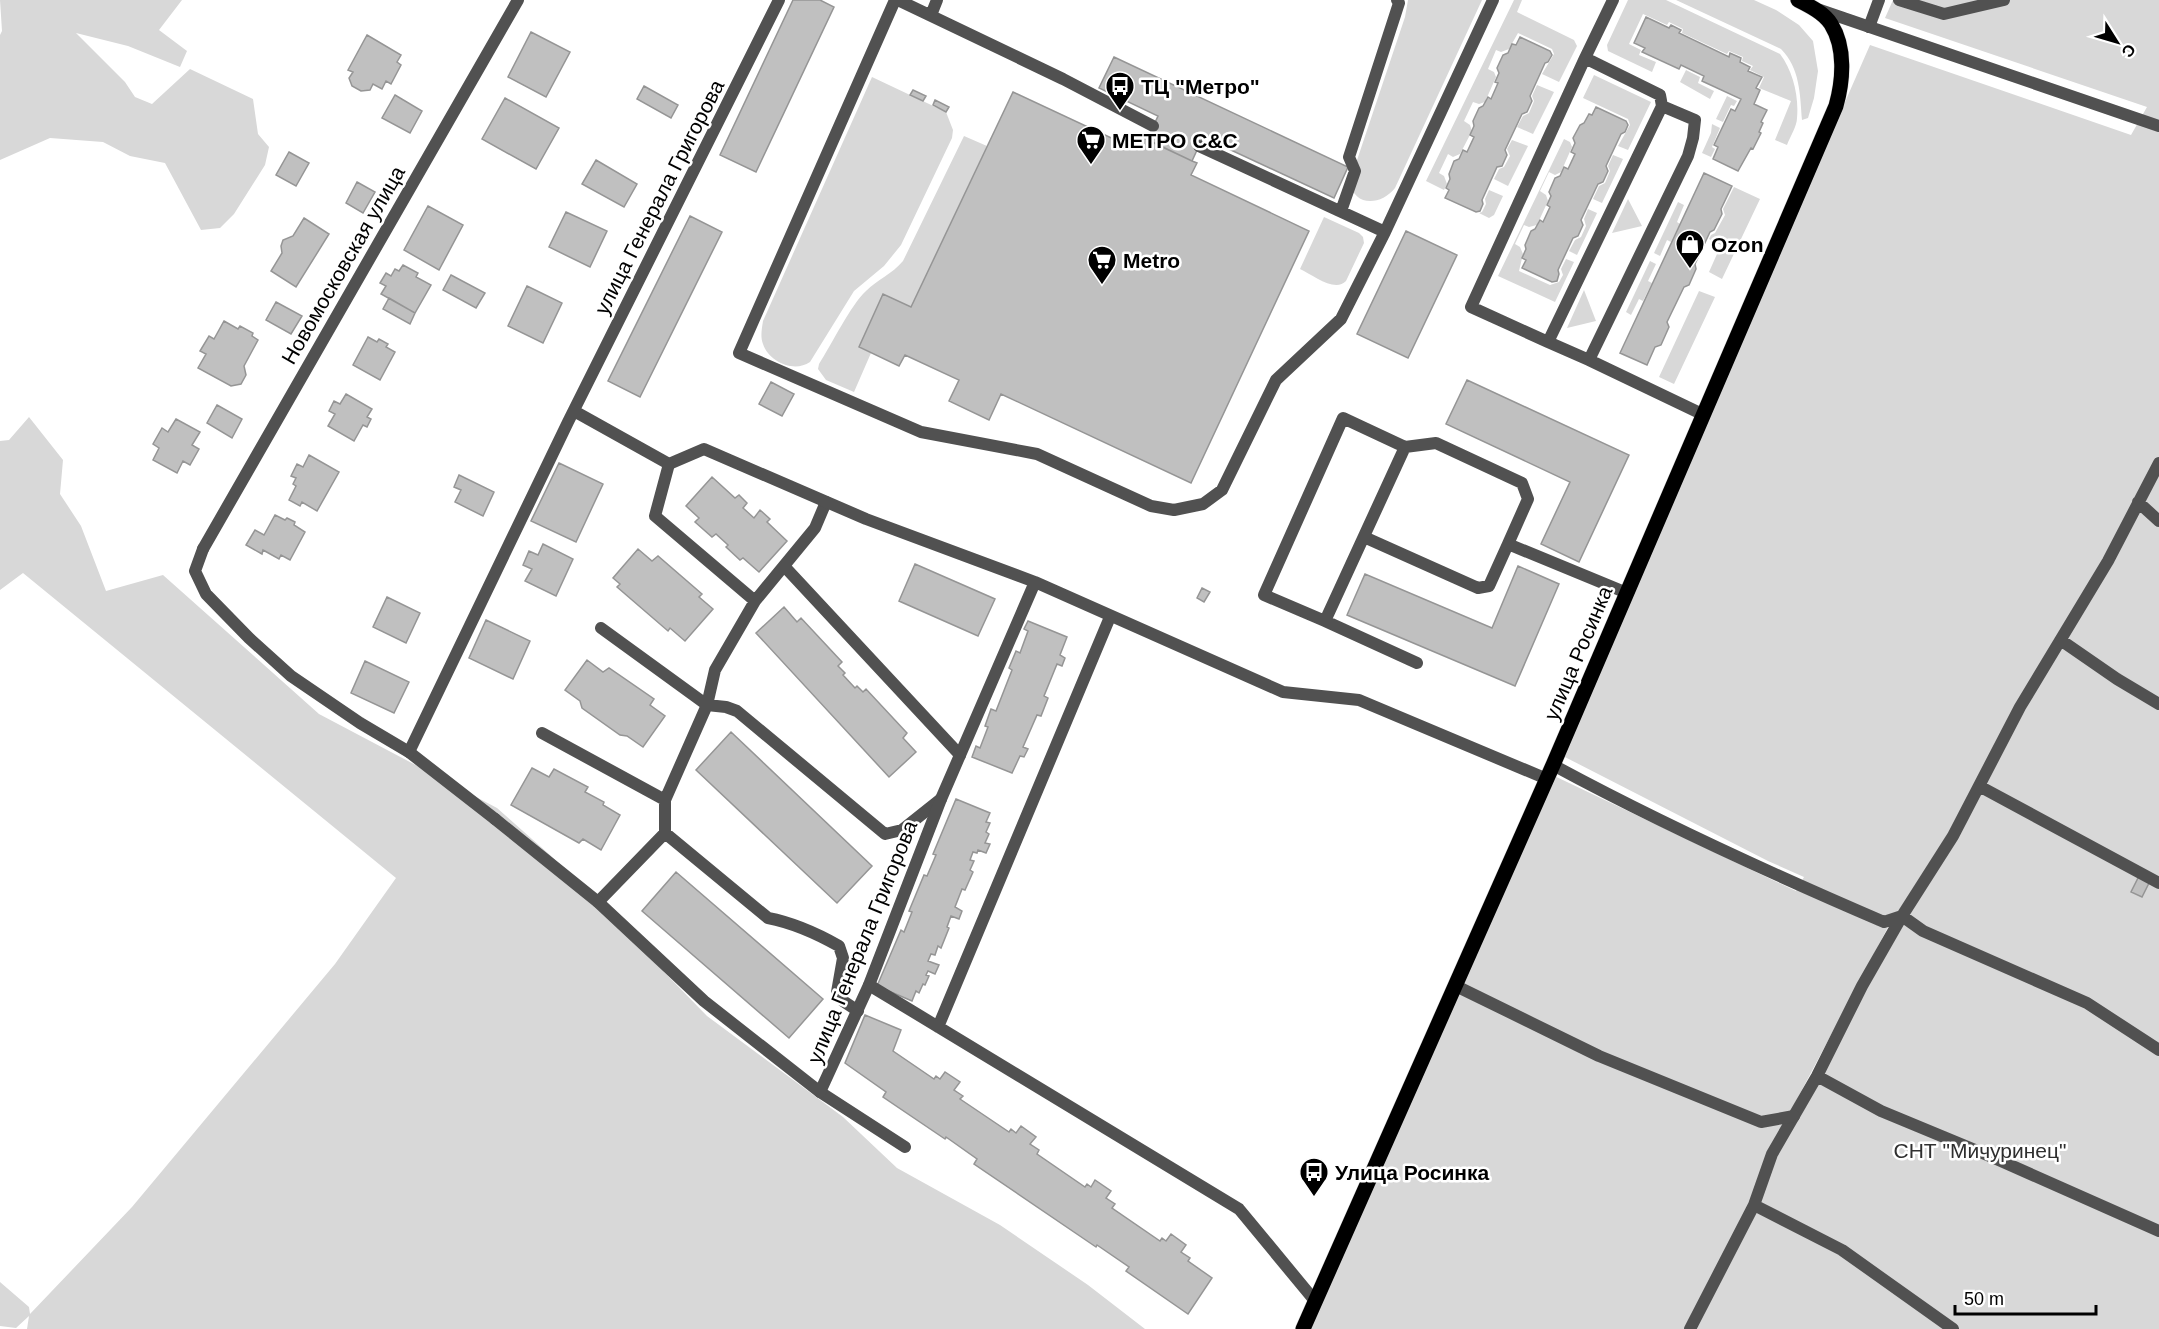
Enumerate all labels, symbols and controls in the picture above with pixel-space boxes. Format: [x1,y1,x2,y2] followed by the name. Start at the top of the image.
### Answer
[2087,12,2147,72] north arrow
[2118,41,2139,61] text: С
[1104,70,1136,112] bus stop icon: ТЦ "Метро"
[1141,75,1260,98] place label: ТЦ "Метро"
[590,76,728,318] street label: улица Генерала Григорова
[1075,124,1107,166] supermarket icon: МЕТРО С&С
[1112,129,1238,152] place label: МЕТРО С&С
[277,162,409,368] street label: Новомосковская улица
[1674,228,1706,270] shop icon: Ozon
[1711,233,1764,256] place label: Ozon
[1086,244,1118,286] supermarket icon: Metro
[1123,249,1180,272] place label: Metro
[1539,582,1617,724] street label: улица Росинка
[803,817,921,1067] street label: улица Генерала Григорова
[1893,1139,2067,1162] park label: СНТ "Мичуринец"
[1298,1156,1330,1198] bus stop icon: Улица Росинка
[1335,1161,1489,1184] place label: Улица Росинка
[1955,1278,2096,1316] scale bar
[1964,1289,2004,1309] text: 50 m

